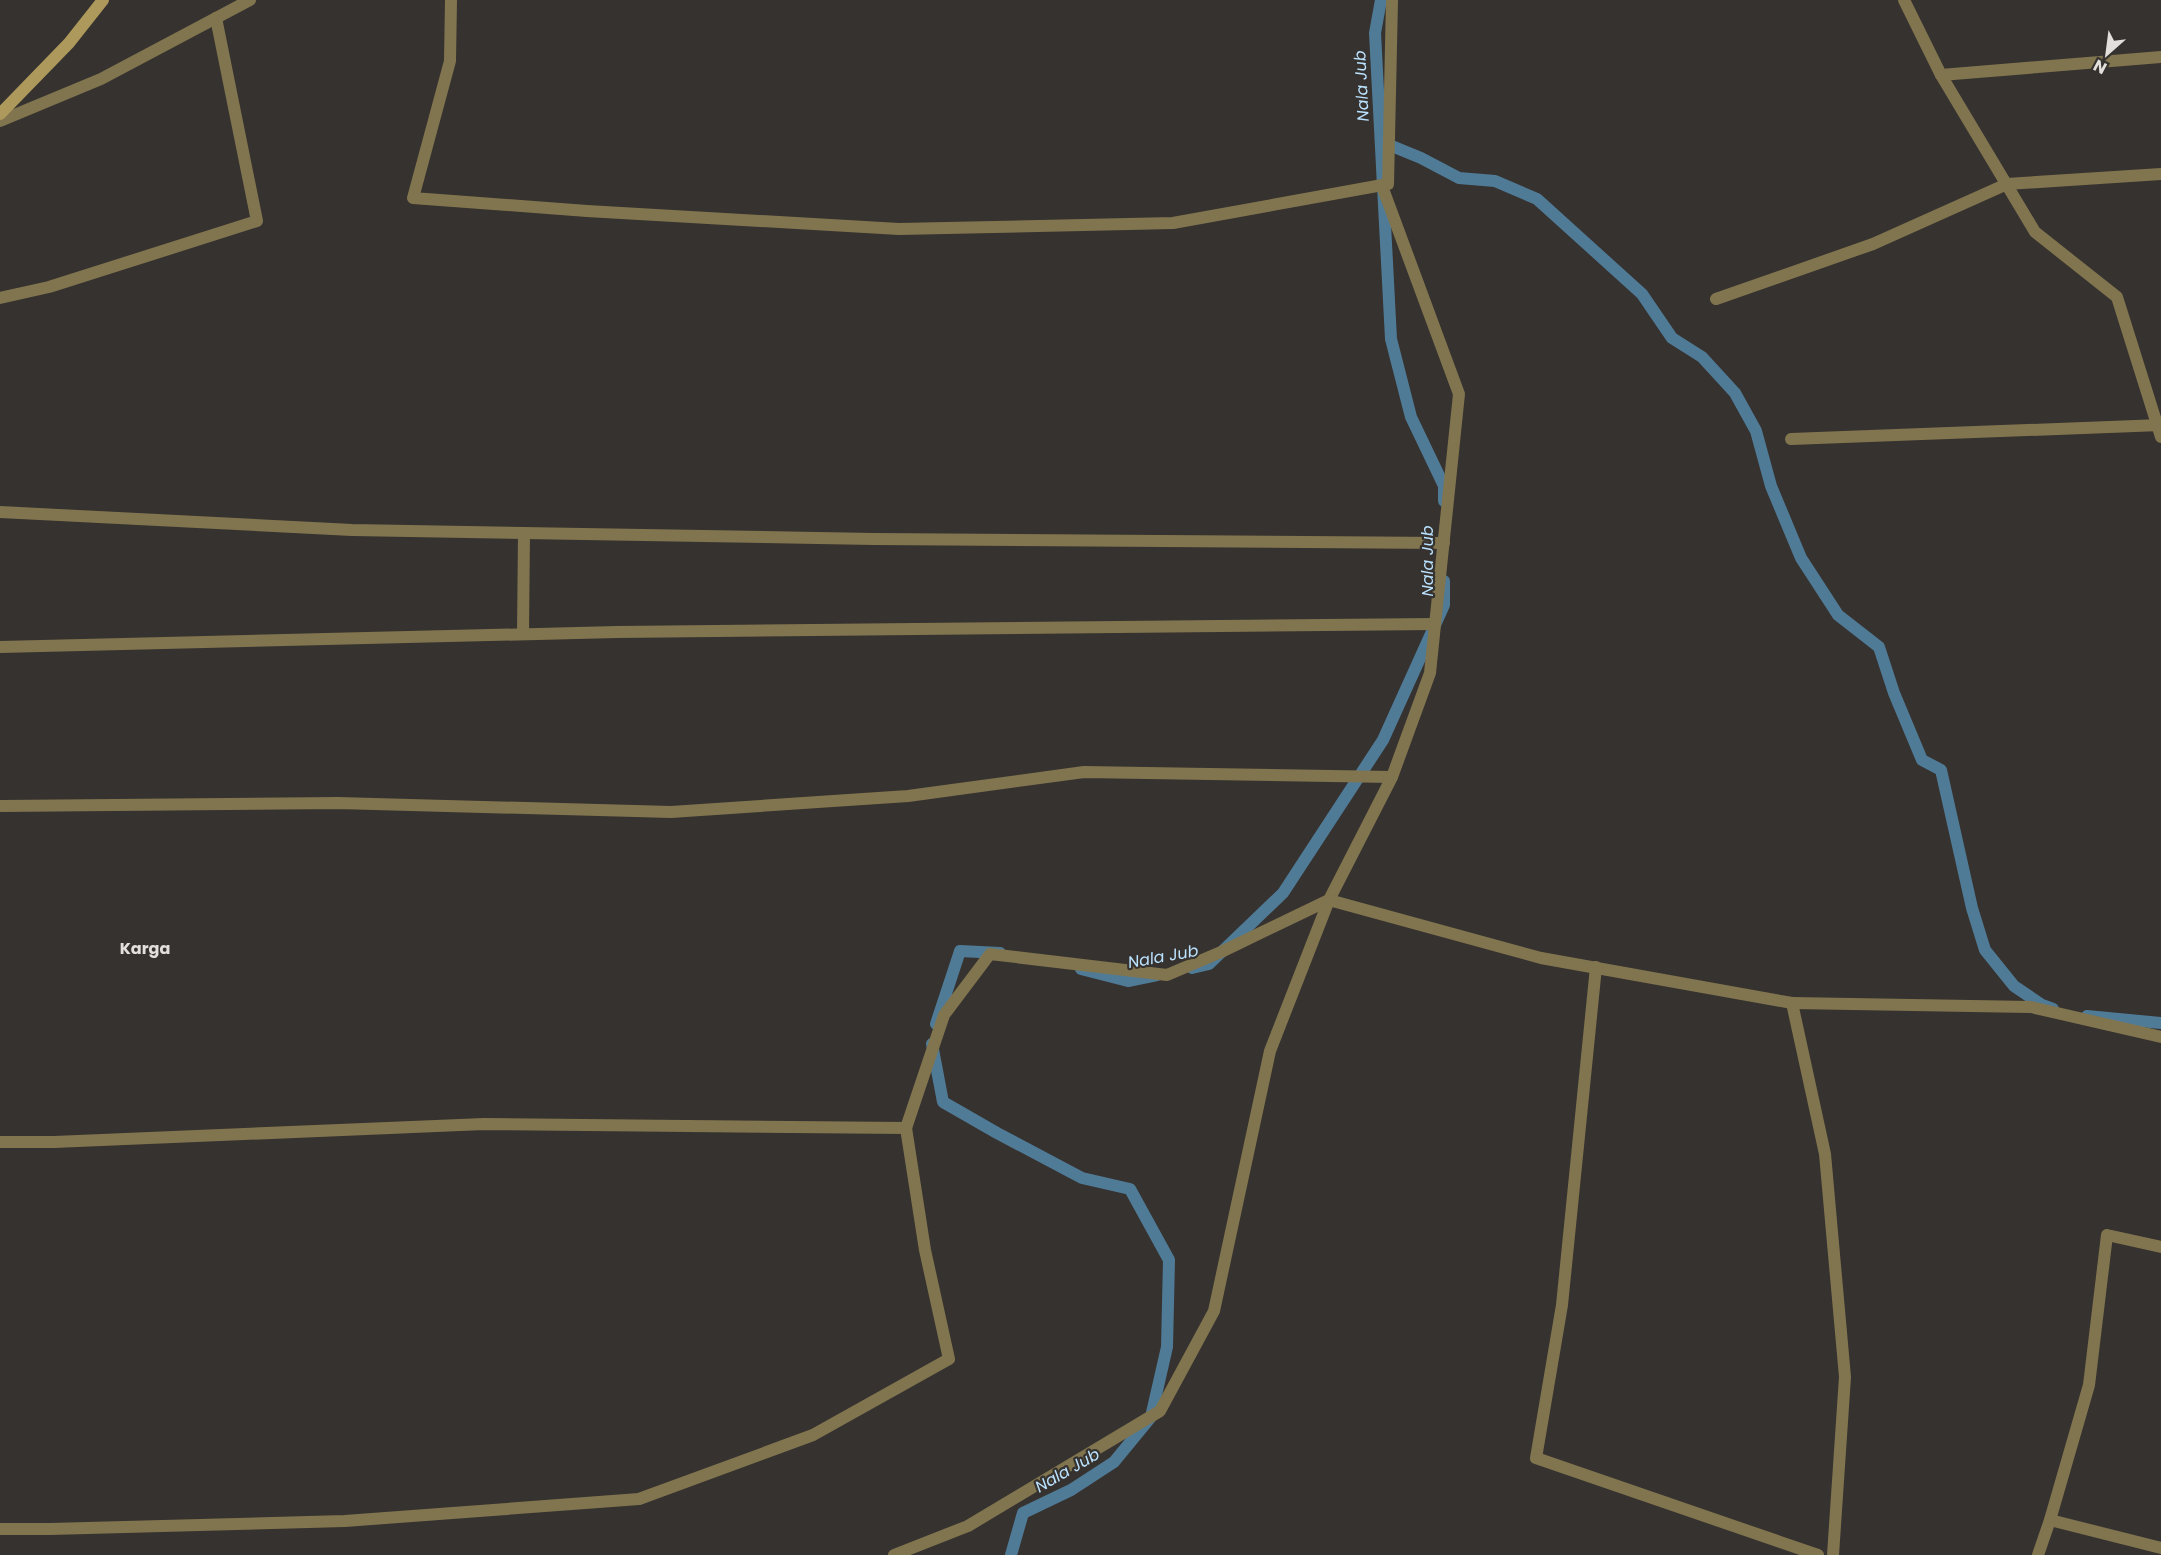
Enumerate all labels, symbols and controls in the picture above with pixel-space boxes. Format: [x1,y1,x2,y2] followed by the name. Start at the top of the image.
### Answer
[2077,24,2137,84] north arrow
[1348,50,1375,122] water label: Nala Jub
[2089,54,2111,80] text: N
[1416,525,1439,597] water label: Nala Jub
[120,937,170,960] district label: Karga
[1126,939,1200,974] water label: Nala Jub
[1031,1443,1104,1498] water label: Nala Jub

